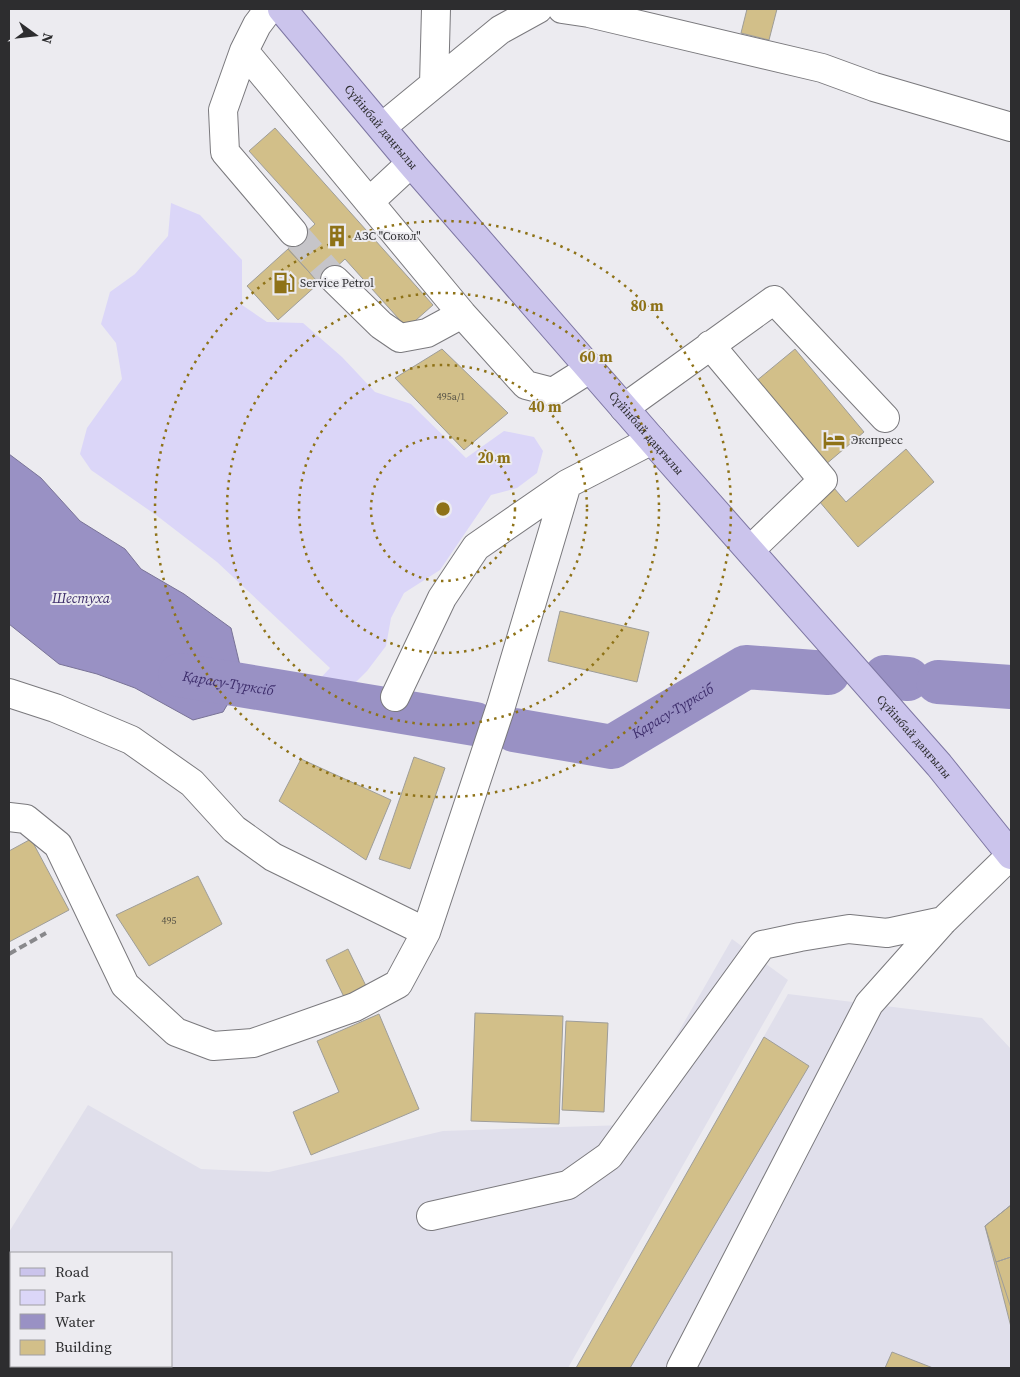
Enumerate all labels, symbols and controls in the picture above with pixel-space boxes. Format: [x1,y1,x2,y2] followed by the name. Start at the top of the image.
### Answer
[10,10,60,60] north arrow
[37,31,59,46] text: N
[341,81,421,173] street label: Сүйінбай даңғылы
[324,223,350,249] building icon: АЗС "Сокол"
[354,228,420,244] place label: АЗС "Сокол"
[271,270,297,296] fuel station icon: Service Petrol
[300,275,374,291] place label: Service Petrol
[630,295,664,316] text: 80 m
[579,346,613,367] text: 60 m
[605,388,687,478] street label: Сүйінбай даңғылы
[437,390,465,403] house number: 495а/1
[528,396,562,417] text: 40 m
[821,427,847,453] hotel icon: Экспресс
[851,432,903,448] place label: Экспресс
[477,447,511,468] text: 20 m
[434,500,452,518] centre of rings
[51,588,111,608] water label: Шестуха
[180,665,277,701] water label: Қарасу-Түрксіб
[627,678,719,744] water label: Қарасу-Түрксіб
[873,692,955,782] street label: Сүйінбай даңғылы
[162,914,177,927] house number: 495
[10,1252,172,1367] legend
[55,1261,89,1282] text: Road
[55,1286,87,1307] text: Park
[55,1311,96,1332] text: Water
[55,1336,112,1357] text: Building

